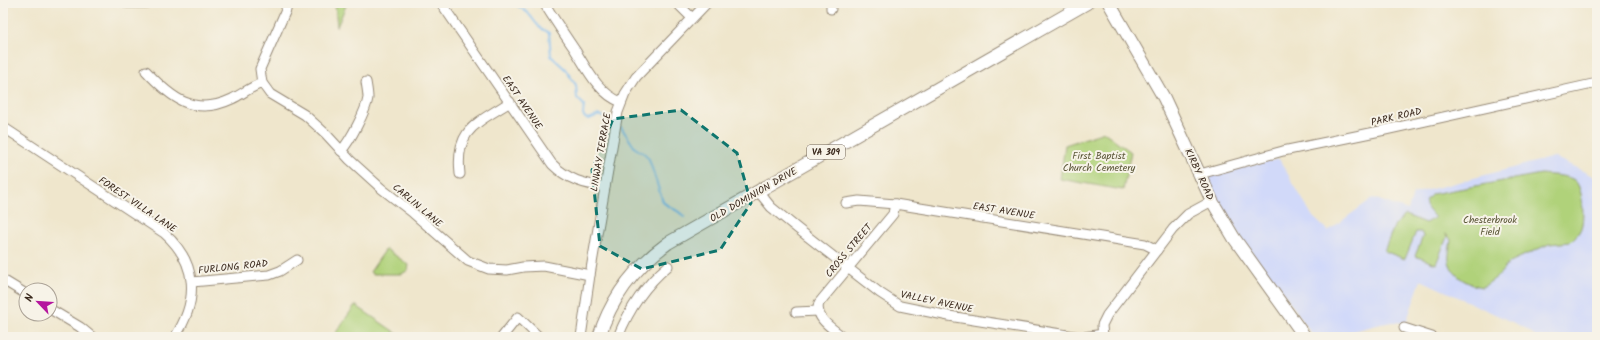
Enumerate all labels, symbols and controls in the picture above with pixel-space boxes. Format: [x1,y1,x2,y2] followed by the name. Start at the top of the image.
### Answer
[498,72,547,134] street label: EAST AVENUE
[1369,103,1424,131] street label: PARK ROAD
[586,110,616,193] street label: LINWAY TERRACE
[807,145,845,159] road number: VA 309
[1180,146,1218,203] street label: KIRBY ROAD
[1063,148,1136,176] park label: First Baptist Church Cemetery
[707,163,801,227] street label: OLD DOMINION DRIVE
[95,173,181,238] street label: FOREST VILLA LANE
[389,180,447,232] street label: CARLIN LANE
[972,198,1037,224] street label: EAST AVENUE
[1463,212,1517,240] park label: Chesterbrook Field
[821,219,877,281] street label: CROSS STREET
[197,255,269,279] street label: FURLONG ROAD
[18,282,58,322] north arrow
[899,286,976,318] street label: VALLEY AVENUE
[20,291,39,305] text: N

